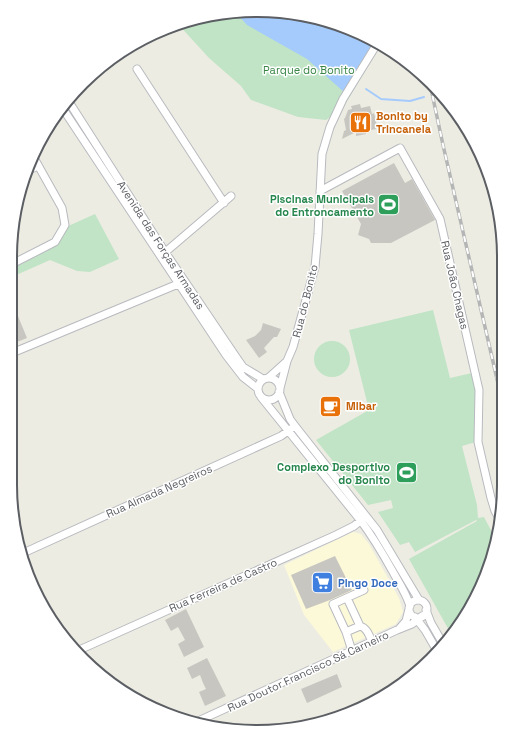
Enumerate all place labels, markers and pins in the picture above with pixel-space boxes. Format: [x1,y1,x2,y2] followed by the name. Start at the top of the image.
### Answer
[347,109,373,135] restaurant icon: Bonito by Trincanela
[376,109,432,136] place label: Bonito by Trincanela
[270,192,374,219] place label: Piscinas Municipais do Entroncamento
[376,192,402,218] sports icon: Piscinas Municipais do Entroncamento
[318,393,344,419] cafe icon: Mibar
[346,399,377,413] place label: Mibar
[277,460,390,487] place label: Complexo Desportivo do Bonito
[393,460,419,486] sports icon: Complexo Desportivo do Bonito
[309,570,335,596] supermarket icon: Pingo Doce
[338,576,398,590] place label: Pingo Doce

